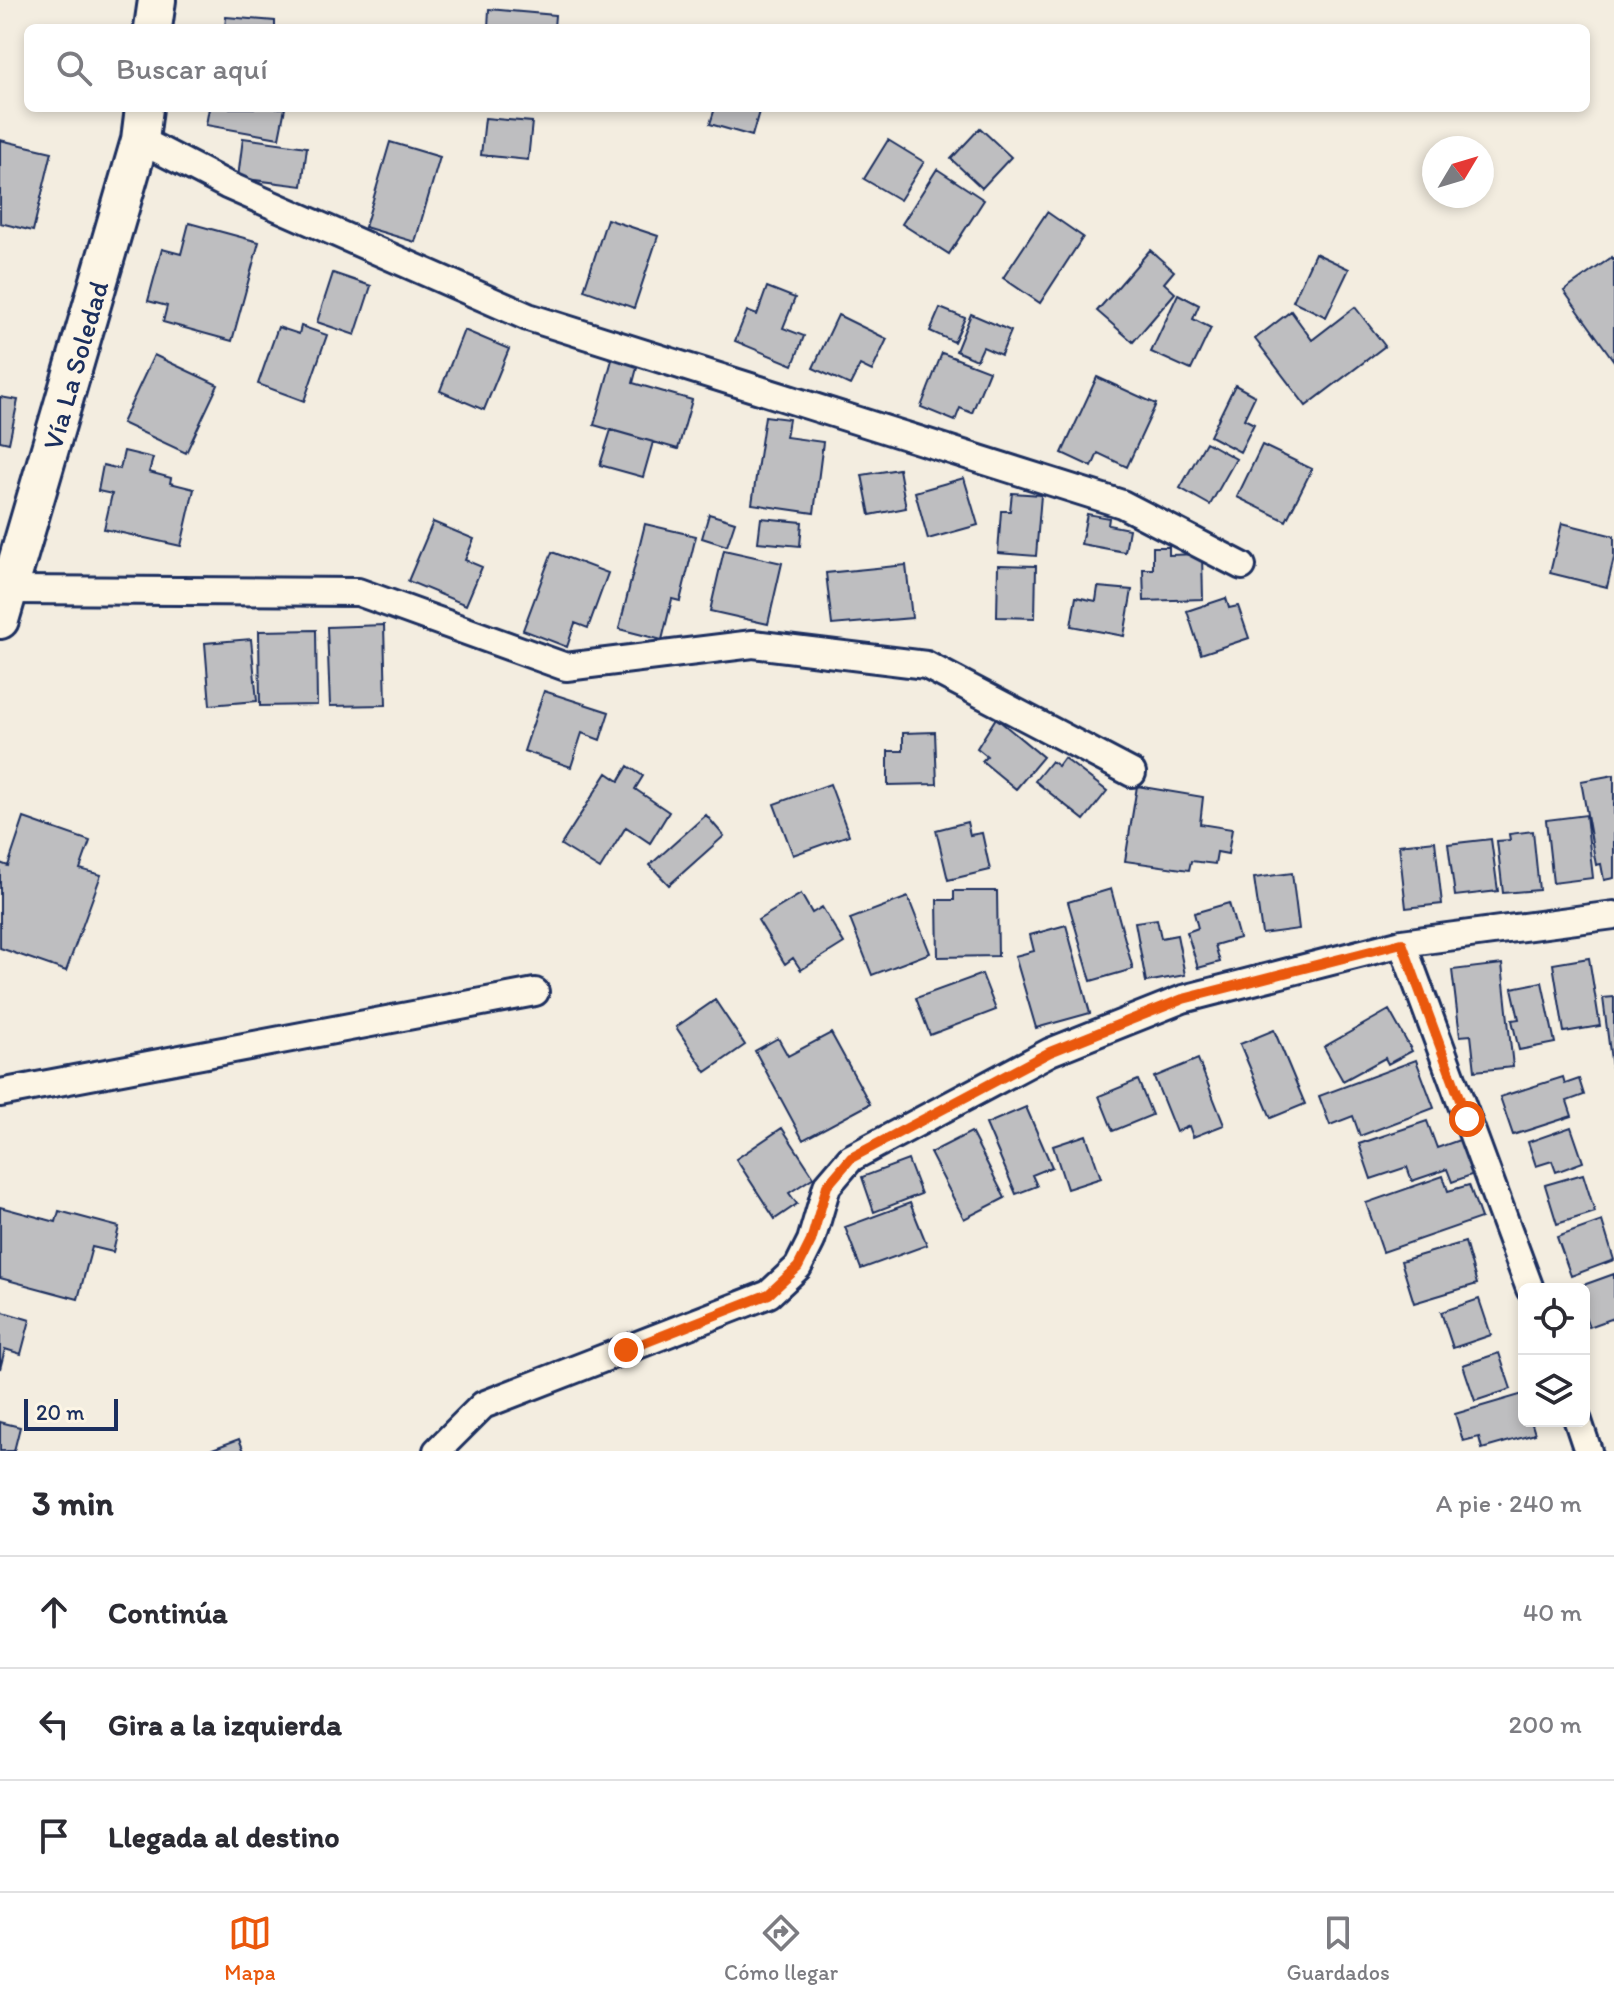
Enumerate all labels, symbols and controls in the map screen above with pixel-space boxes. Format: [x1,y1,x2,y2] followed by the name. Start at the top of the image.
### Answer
[24,24,1590,112] search box
[52,46,96,90] icon: search
[116,50,268,87] text: Buscar aquí
[1422,136,1494,208] north arrow
[35,277,115,453] street label: Vía La Soledad
[1449,1101,1485,1137] route start
[1518,1283,1590,1427] map controls
[1518,1283,1590,1355] button: locate
[608,1332,644,1368] route end
[1518,1355,1590,1427] button: layers
[24,1395,118,1431] scale bar
[36,1399,85,1426] text: 20 m
[32,1483,114,1524] text: 3 min
[1436,1487,1582,1519] text: A pie · 240 m
[32,1590,76,1634] icon: ahead
[108,1594,228,1631] text: Continúa
[1523,1596,1582,1628] text: 40 m
[32,1702,76,1746] icon: left
[108,1706,342,1743] text: Gira a la izquierda
[1509,1708,1582,1740] text: 200 m
[32,1814,76,1858] icon: arrive
[108,1818,340,1855] text: Llegada al destino
[224,1911,276,1986] tab: Mapa
[724,1911,838,1986] tab: Cómo llegar
[1287,1911,1390,1986] tab: Guardados

